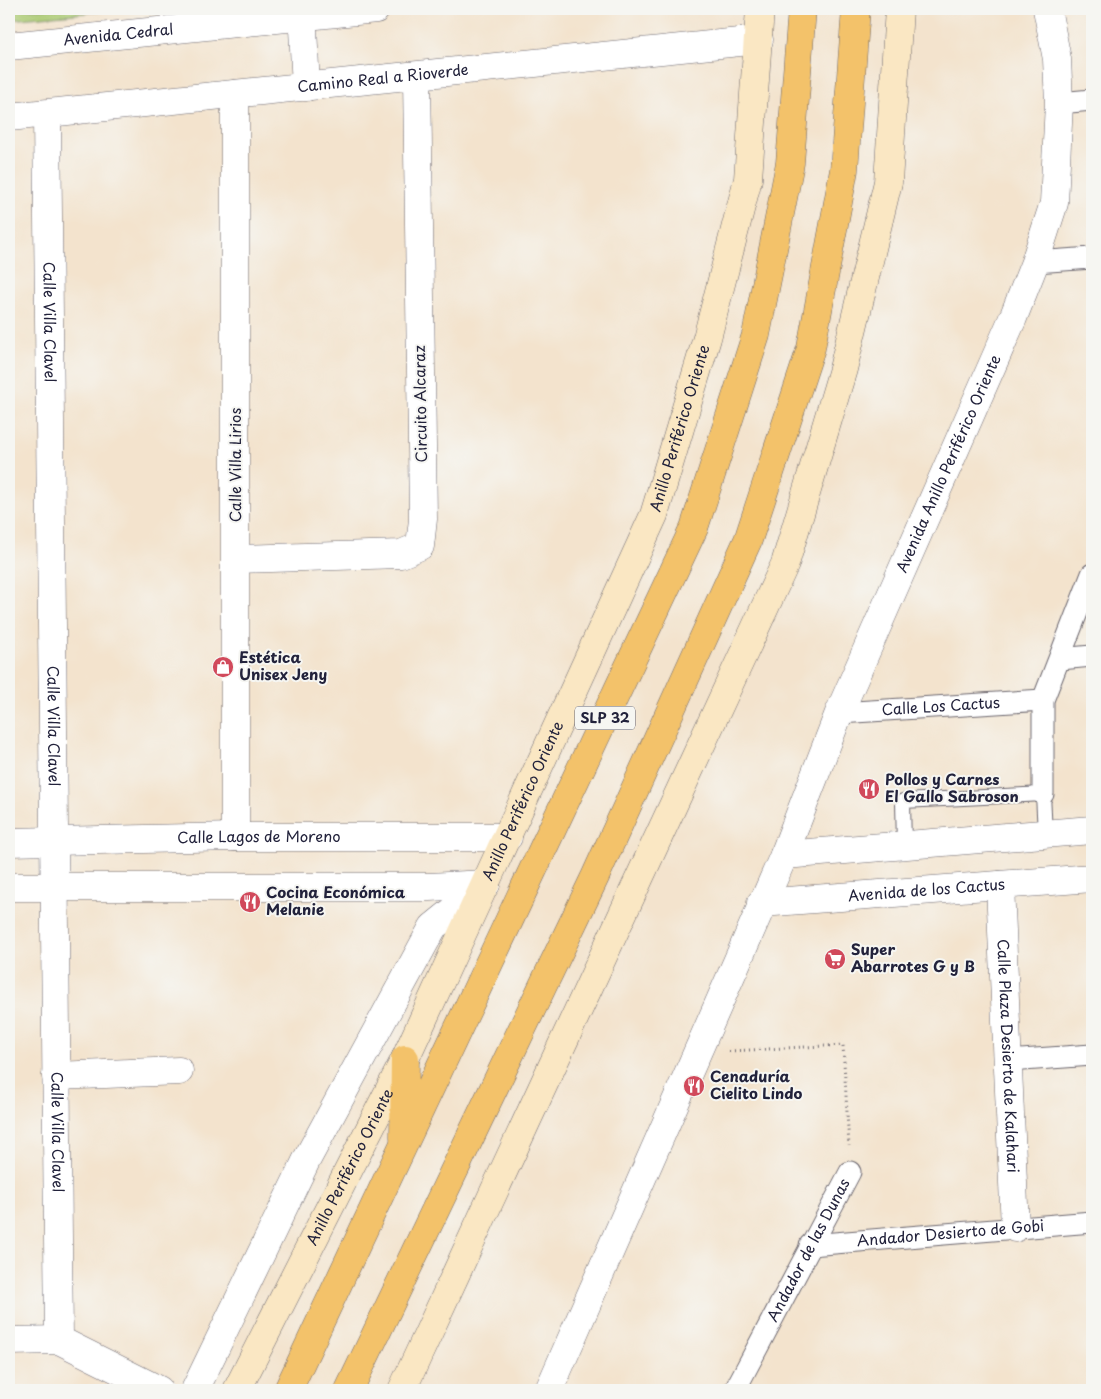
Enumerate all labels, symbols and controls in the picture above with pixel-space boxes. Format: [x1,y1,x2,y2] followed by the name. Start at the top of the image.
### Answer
[62,16,174,50] street label: Avenida Cedral
[296,57,470,97] street label: Camino Real a Rioverde
[38,262,63,382] street label: Calle Villa Clavel
[643,342,714,514] street label: Anillo Periférico Oriente
[407,345,432,463] street label: Circuito Alcaraz
[889,350,1006,576] street label: Avenida Anillo Periférico Oriente
[223,408,246,522] street label: Calle Villa Lirios
[239,645,327,685] place label: Estética Unisex Jeny
[211,655,235,679] shop icon: Estética Unisex Jeny
[42,666,67,786] street label: Calle Villa Clavel
[881,690,1000,720] street label: Calle Los Cactus
[575,706,635,730] road number: SLP 32
[475,717,568,884] street label: Anillo Periférico Oriente
[885,767,1019,807] place label: Pollos y Carnes El Gallo Sabroson
[857,777,881,801] restaurant icon: Pollos y Carnes El Gallo Sabroson
[177,824,341,848] street label: Calle Lagos de Moreno
[847,872,1006,906] street label: Avenida de los Cactus
[266,880,406,920] place label: Cocina Económica Melanie
[238,890,262,914] restaurant icon: Cocina Económica Melanie
[851,937,975,977] place label: Super Abarrotes G y B
[992,938,1026,1173] street label: Calle Plaza Desierto de Kalahari
[823,947,847,971] supermarket icon: Super Abarrotes G y B
[710,1064,802,1104] place label: Cenaduría Cielito Lindo
[46,1071,71,1192] street label: Calle Villa Clavel
[682,1074,706,1098] restaurant icon: Cenaduría Cielito Lindo
[299,1084,398,1249] street label: Anillo Periférico Oriente
[760,1174,855,1325] street label: Andador de las Dunas
[856,1213,1045,1251] street label: Andador Desierto de Gobi

